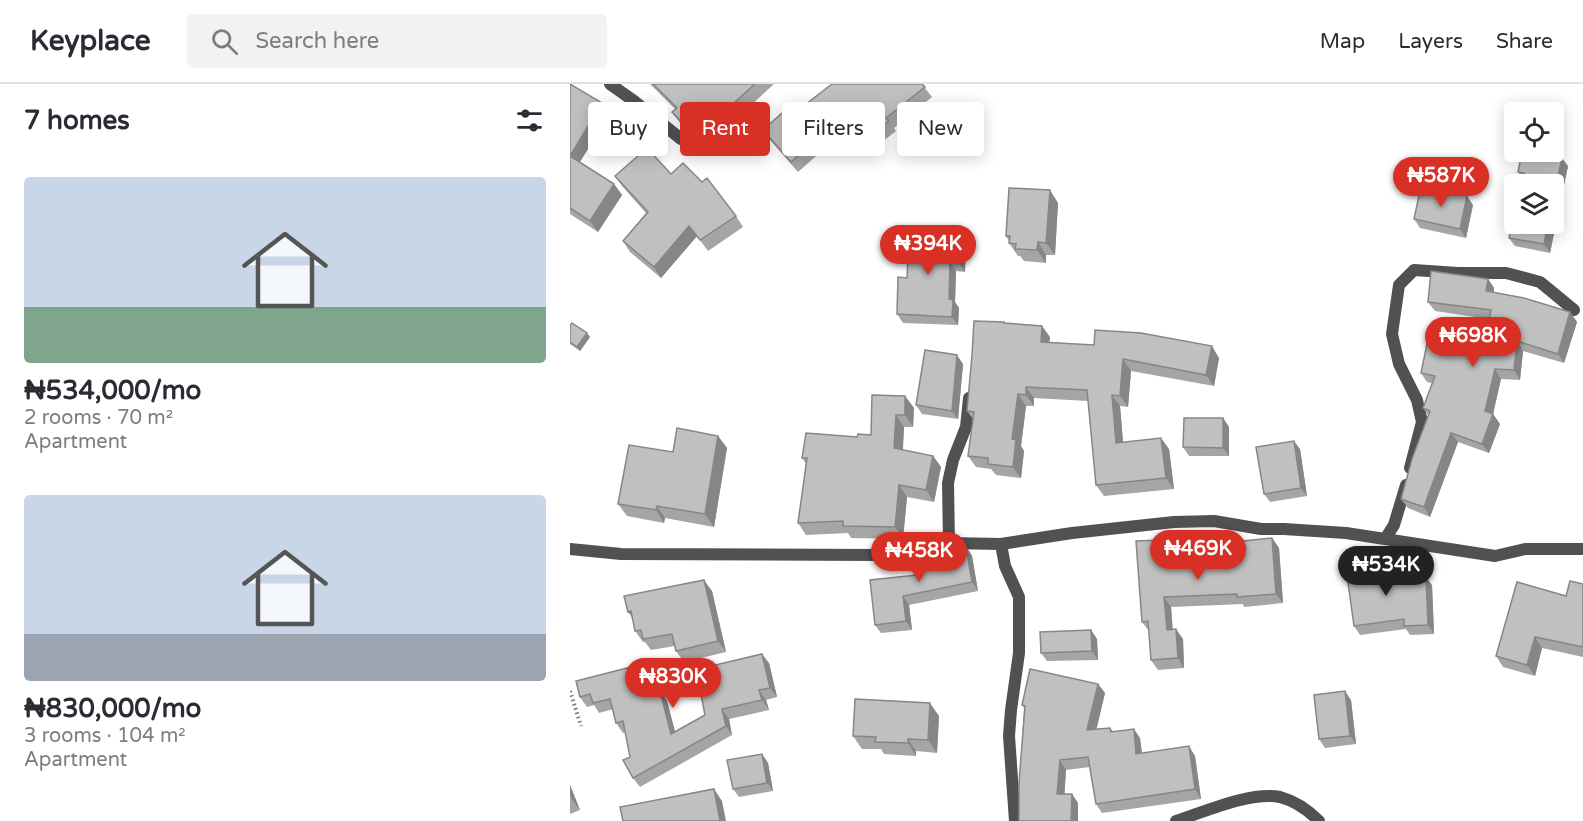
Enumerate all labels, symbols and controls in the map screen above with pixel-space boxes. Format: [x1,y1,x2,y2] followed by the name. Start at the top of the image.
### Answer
[187,14,607,68] search box
[30,24,151,58] text: Keyplace
[208,25,241,58] icon: search
[256,28,379,54] text: Search here
[1320,29,1365,54] text: Map
[1398,29,1463,54] text: Layers
[1496,29,1553,54] text: Share
[588,102,668,156] chip: Buy
[680,102,770,156] chip: Rent
[782,102,885,156] chip: Filters
[897,102,984,156] chip: New
[1504,102,1564,234] map controls
[1504,102,1564,162] button: locate
[513,104,546,137] icon: filters
[24,105,130,136] text: 7 homes
[1399,157,1483,208] pin: ₦587K
[1407,164,1475,188] text: ₦587K
[1504,174,1564,234] button: layers
[231,216,339,324] icon: home
[886,225,970,276] pin: ₦394K
[894,232,962,256] text: ₦394K
[1431,317,1515,368] pin: ₦698K
[1439,324,1507,348] text: ₦698K
[24,375,201,406] text: ₦534,000/mo
[24,406,173,430] text: 2 rooms · 70 m²
[24,430,127,454] text: Apartment
[1156,530,1240,581] pin: ₦469K
[877,532,961,583] pin: ₦458K
[231,534,339,642] icon: home
[1164,537,1232,561] text: ₦469K
[885,539,953,563] text: ₦458K
[1344,546,1428,597] pin: ₦534K
[1352,553,1420,577] text: ₦534K
[631,658,715,709] pin: ₦830K
[639,665,707,689] text: ₦830K
[24,693,201,724] text: ₦830,000/mo
[24,724,186,748] text: 3 rooms · 104 m²
[24,748,127,772] text: Apartment

